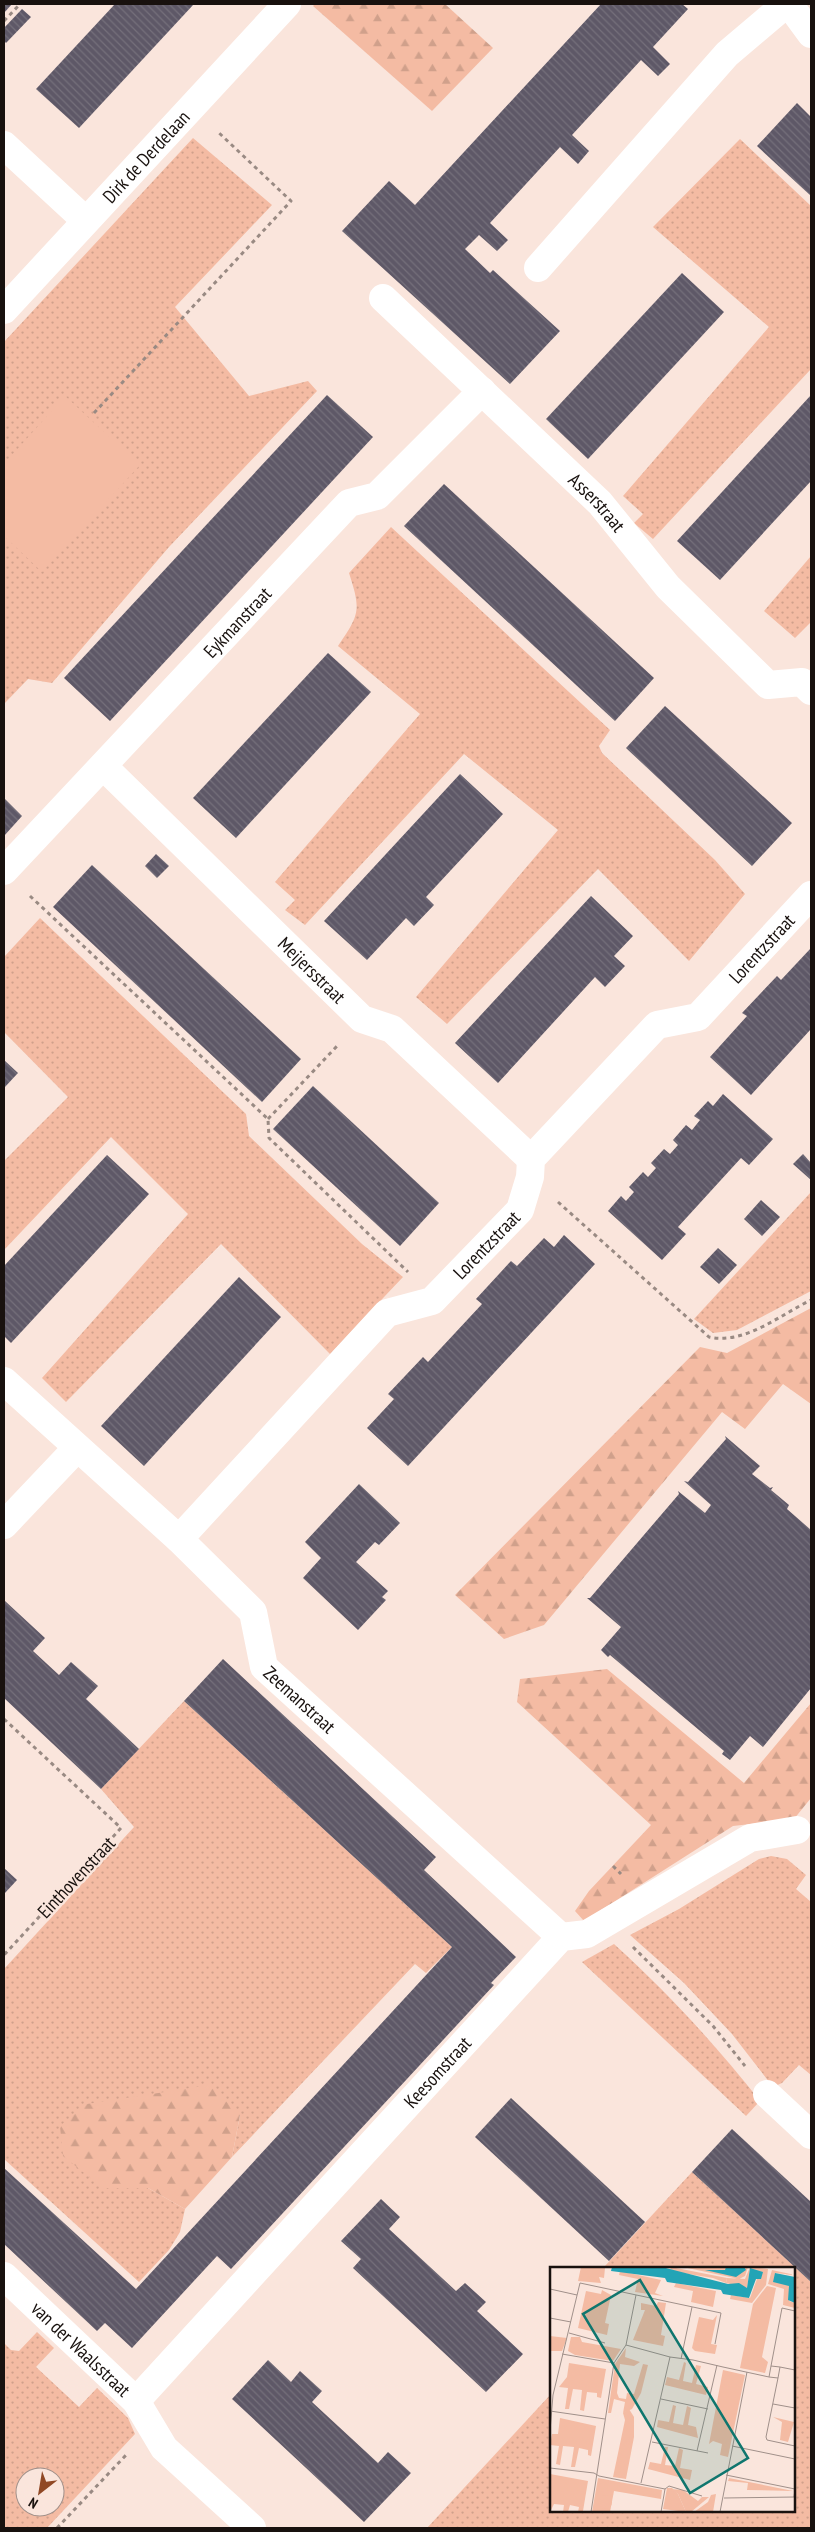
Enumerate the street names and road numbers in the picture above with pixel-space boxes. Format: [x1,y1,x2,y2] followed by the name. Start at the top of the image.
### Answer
[97,105,195,208] street label: Dirk de Derdelaan
[564,468,631,537] street label: Asserstraat
[198,581,277,663] street label: Eykmanstraat
[723,908,800,988] street label: Lorentzstraat
[273,932,351,1009] street label: Meijersstraat
[448,1205,526,1284] street label: Lorentzstraat
[259,1661,341,1739] street label: Zeemanstraat
[32,1831,120,1923] street label: Einthovenstraat
[398,2031,477,2113] street label: Keesomstraat
[26,2296,136,2402] street label: van der Waalsstraat

